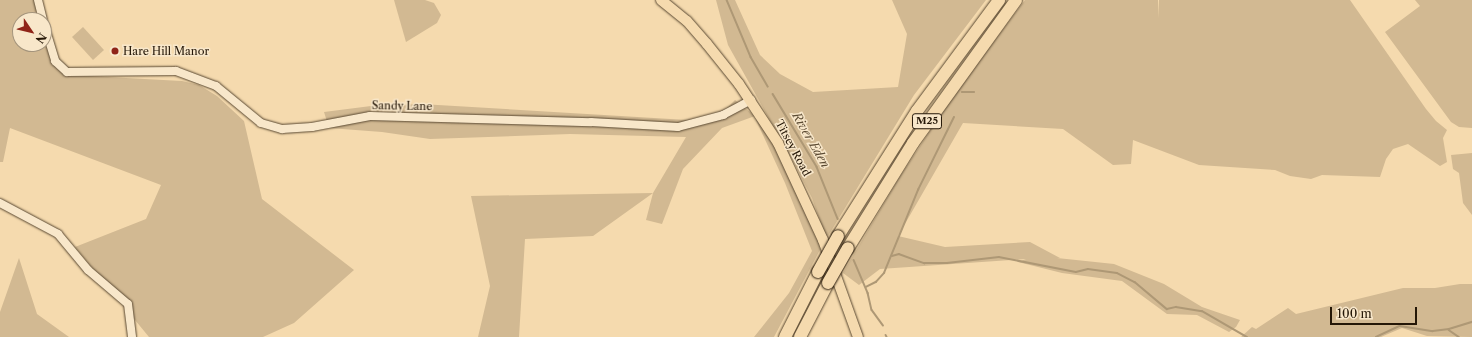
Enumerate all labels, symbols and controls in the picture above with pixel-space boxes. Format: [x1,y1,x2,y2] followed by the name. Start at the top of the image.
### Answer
[12,12,52,52] north arrow
[33,30,49,46] text: N
[123,44,209,58] place label: Hare Hill Manor
[110,46,120,56] marker: Hare Hill Manor
[371,99,433,113] street label: Sandy Lane
[789,110,833,170] water label: River Eden
[911,113,943,129] road number: M25
[773,117,813,179] street label: Titsey Road
[1332,299,1419,325] scale bar
[1337,306,1372,321] text: 100 m

